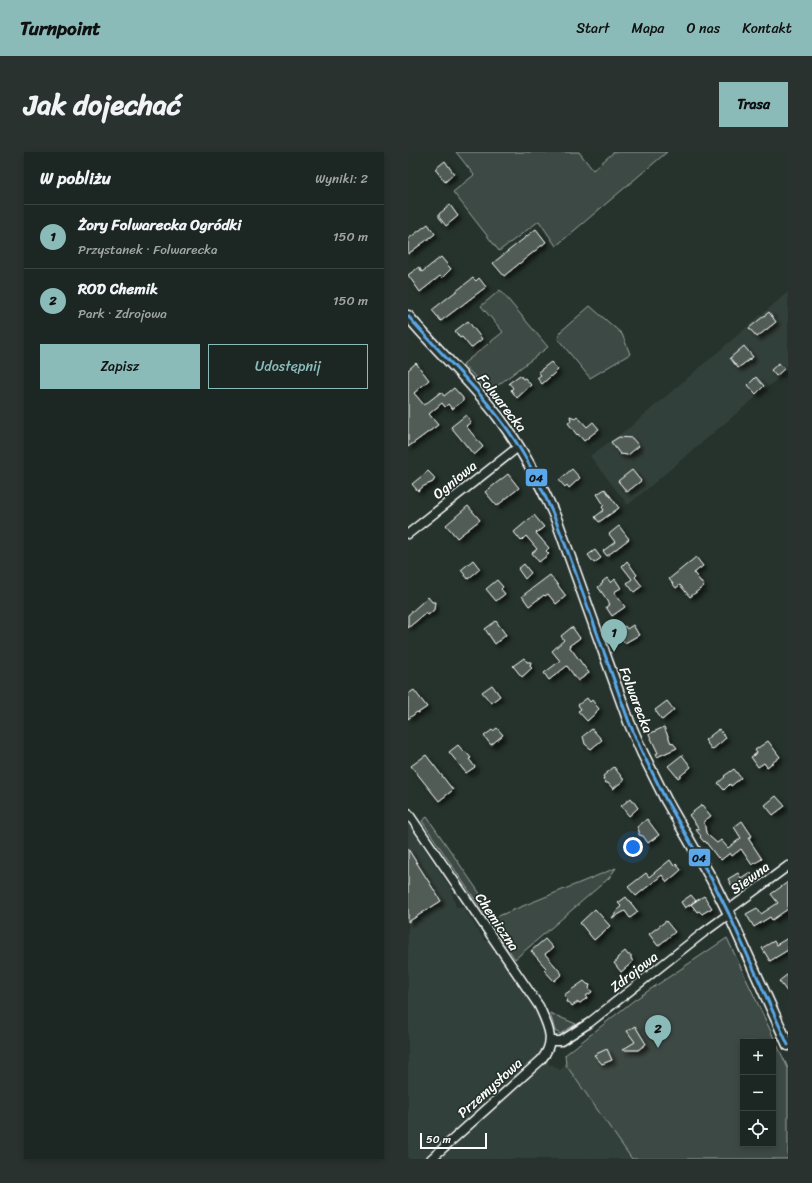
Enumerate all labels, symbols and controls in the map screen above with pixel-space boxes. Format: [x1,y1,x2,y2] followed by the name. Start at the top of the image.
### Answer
[20,12,101,45] text: Turnpoint
[576,16,610,41] text: Start
[632,16,664,41] text: Mapa
[686,16,720,41] text: O nas
[742,16,792,41] text: Kontakt
[24,80,181,129] text: Jak dojechać
[719,82,788,127] button: Trasa
[40,163,111,193] text: W pobliżu
[315,167,368,190] text: Wyniki: 2
[78,212,241,238] text: Żory Folwarecka Ogródki
[50,225,56,248] text: 1
[333,225,368,248] text: 150 m
[78,238,218,261] text: Przystanek · Folwarecka
[78,276,158,302] text: ROD Chemik
[49,289,57,312] text: 2
[333,289,368,312] text: 150 m
[78,302,167,325] text: Park · Zdrojowa
[40,344,200,389] button: Zapisz
[208,344,368,389] button: Udostępnij
[471,368,533,438] street label: Folwarecka
[427,454,483,506] street label: Ogniowa
[525,468,548,487] line badge: 04
[529,469,543,488] text: 04
[601,619,627,652] pin: 1
[612,663,660,737] street label: Folwarecka
[623,837,643,857] your location
[688,848,711,867] line badge: 04
[692,849,706,868] text: 04
[725,855,775,901] street label: Siewna
[468,888,526,956] street label: Chemiczna
[604,945,664,999] street label: Zdrojowa
[645,1015,671,1048] pin: 2
[740,1039,776,1147] map controls
[740,1039,776,1075] button: +
[452,1052,528,1124] street label: Przemysłowa
[740,1075,776,1111] button: −
[740,1111,776,1147] button: locate
[426,1130,451,1149] text: 50 m
[420,1131,487,1150] scale bar

